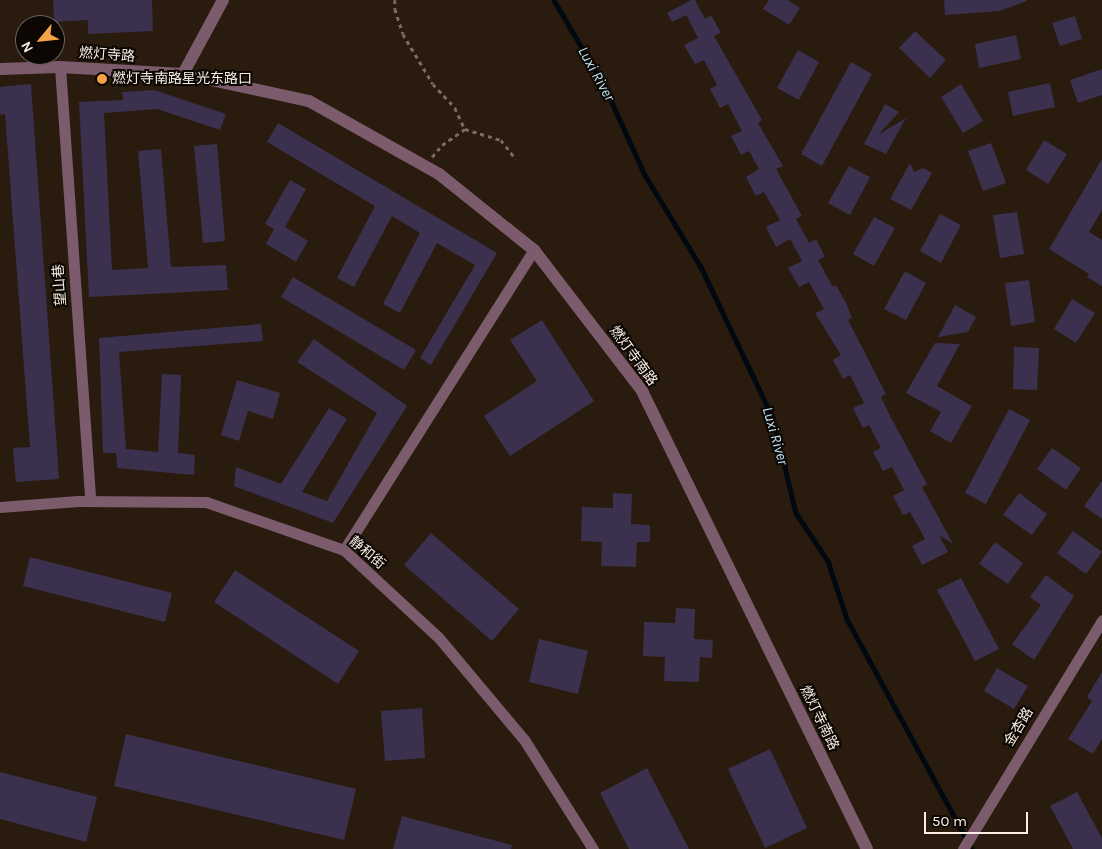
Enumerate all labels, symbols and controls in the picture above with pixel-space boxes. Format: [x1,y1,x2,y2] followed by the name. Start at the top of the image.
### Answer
[15,15,65,65] north arrow
[17,38,37,55] text: N
[574,43,618,105] water label: Luxi River
[78,45,136,65] street label: 燃灯寺路
[112,71,252,87] place label: 燃灯寺南路星光东路口
[96,73,108,85] marker: 燃灯寺南路星光东路口
[50,263,70,307] street label: 望山巷
[606,323,660,389] street label: 燃灯寺南路
[758,405,792,467] water label: Luxi River
[346,533,388,573] street label: 静和街
[796,683,842,753] street label: 燃灯寺南路
[1001,705,1037,749] street label: 金杏路
[927,802,1031,834] scale bar
[932,812,967,830] text: 50 m

